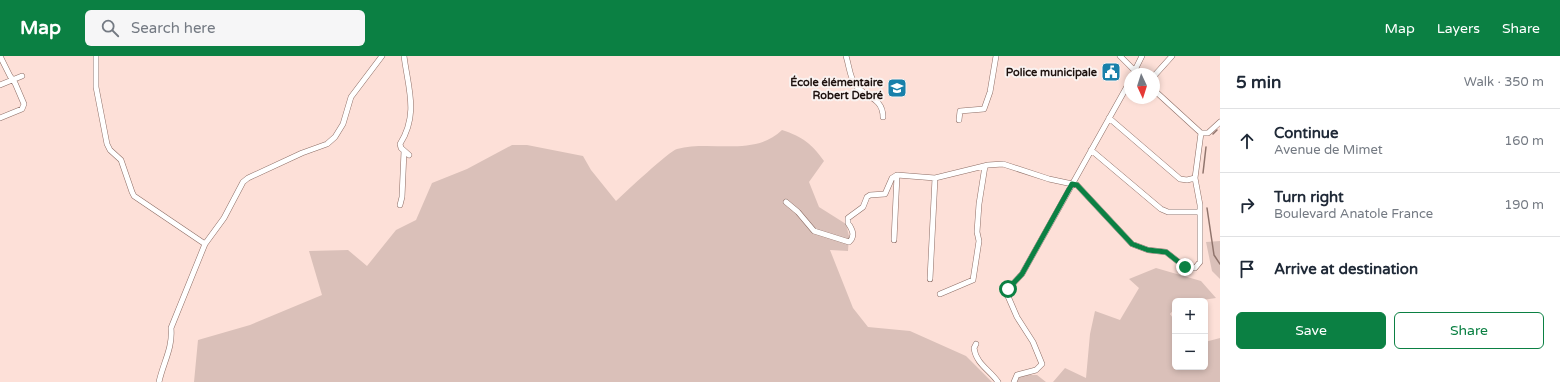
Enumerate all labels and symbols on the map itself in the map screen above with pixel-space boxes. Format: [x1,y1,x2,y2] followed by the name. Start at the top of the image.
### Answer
[1100,61,1122,83] public building icon: Police municipale
[1006,66,1098,80] place label: Police municipale
[1124,68,1160,104] north arrow
[790,75,884,102] place label: École élémentaire Robert Debré
[886,77,908,99] school or university icon: École élémentaire Robert Debré
[1176,258,1194,276] route end
[999,280,1017,298] route start

